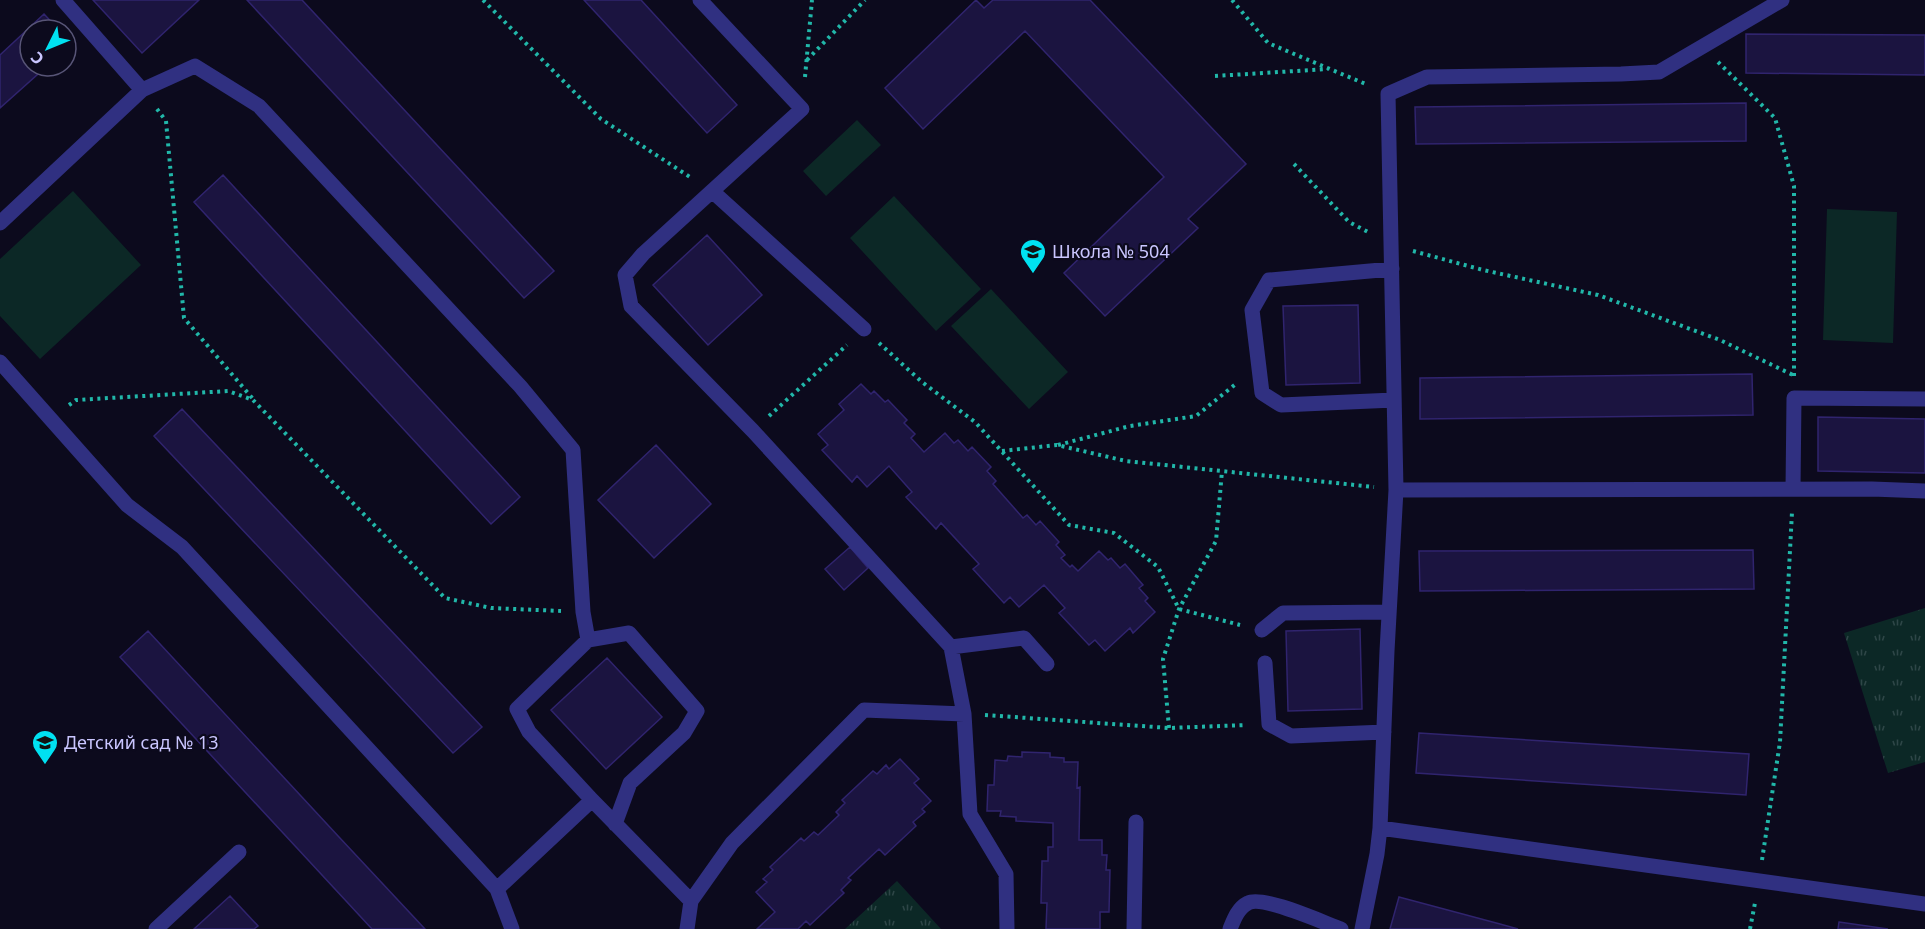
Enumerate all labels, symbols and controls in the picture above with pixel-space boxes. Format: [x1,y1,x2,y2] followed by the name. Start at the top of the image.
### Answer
[18,18,78,78] north arrow
[25,47,49,70] text: С
[1018,237,1048,275] school or university icon: Школа № 504
[1052,239,1170,263] place label: Школа № 504
[30,728,60,766] school or university icon: Детский сад № 13
[64,730,219,754] place label: Детский сад № 13

